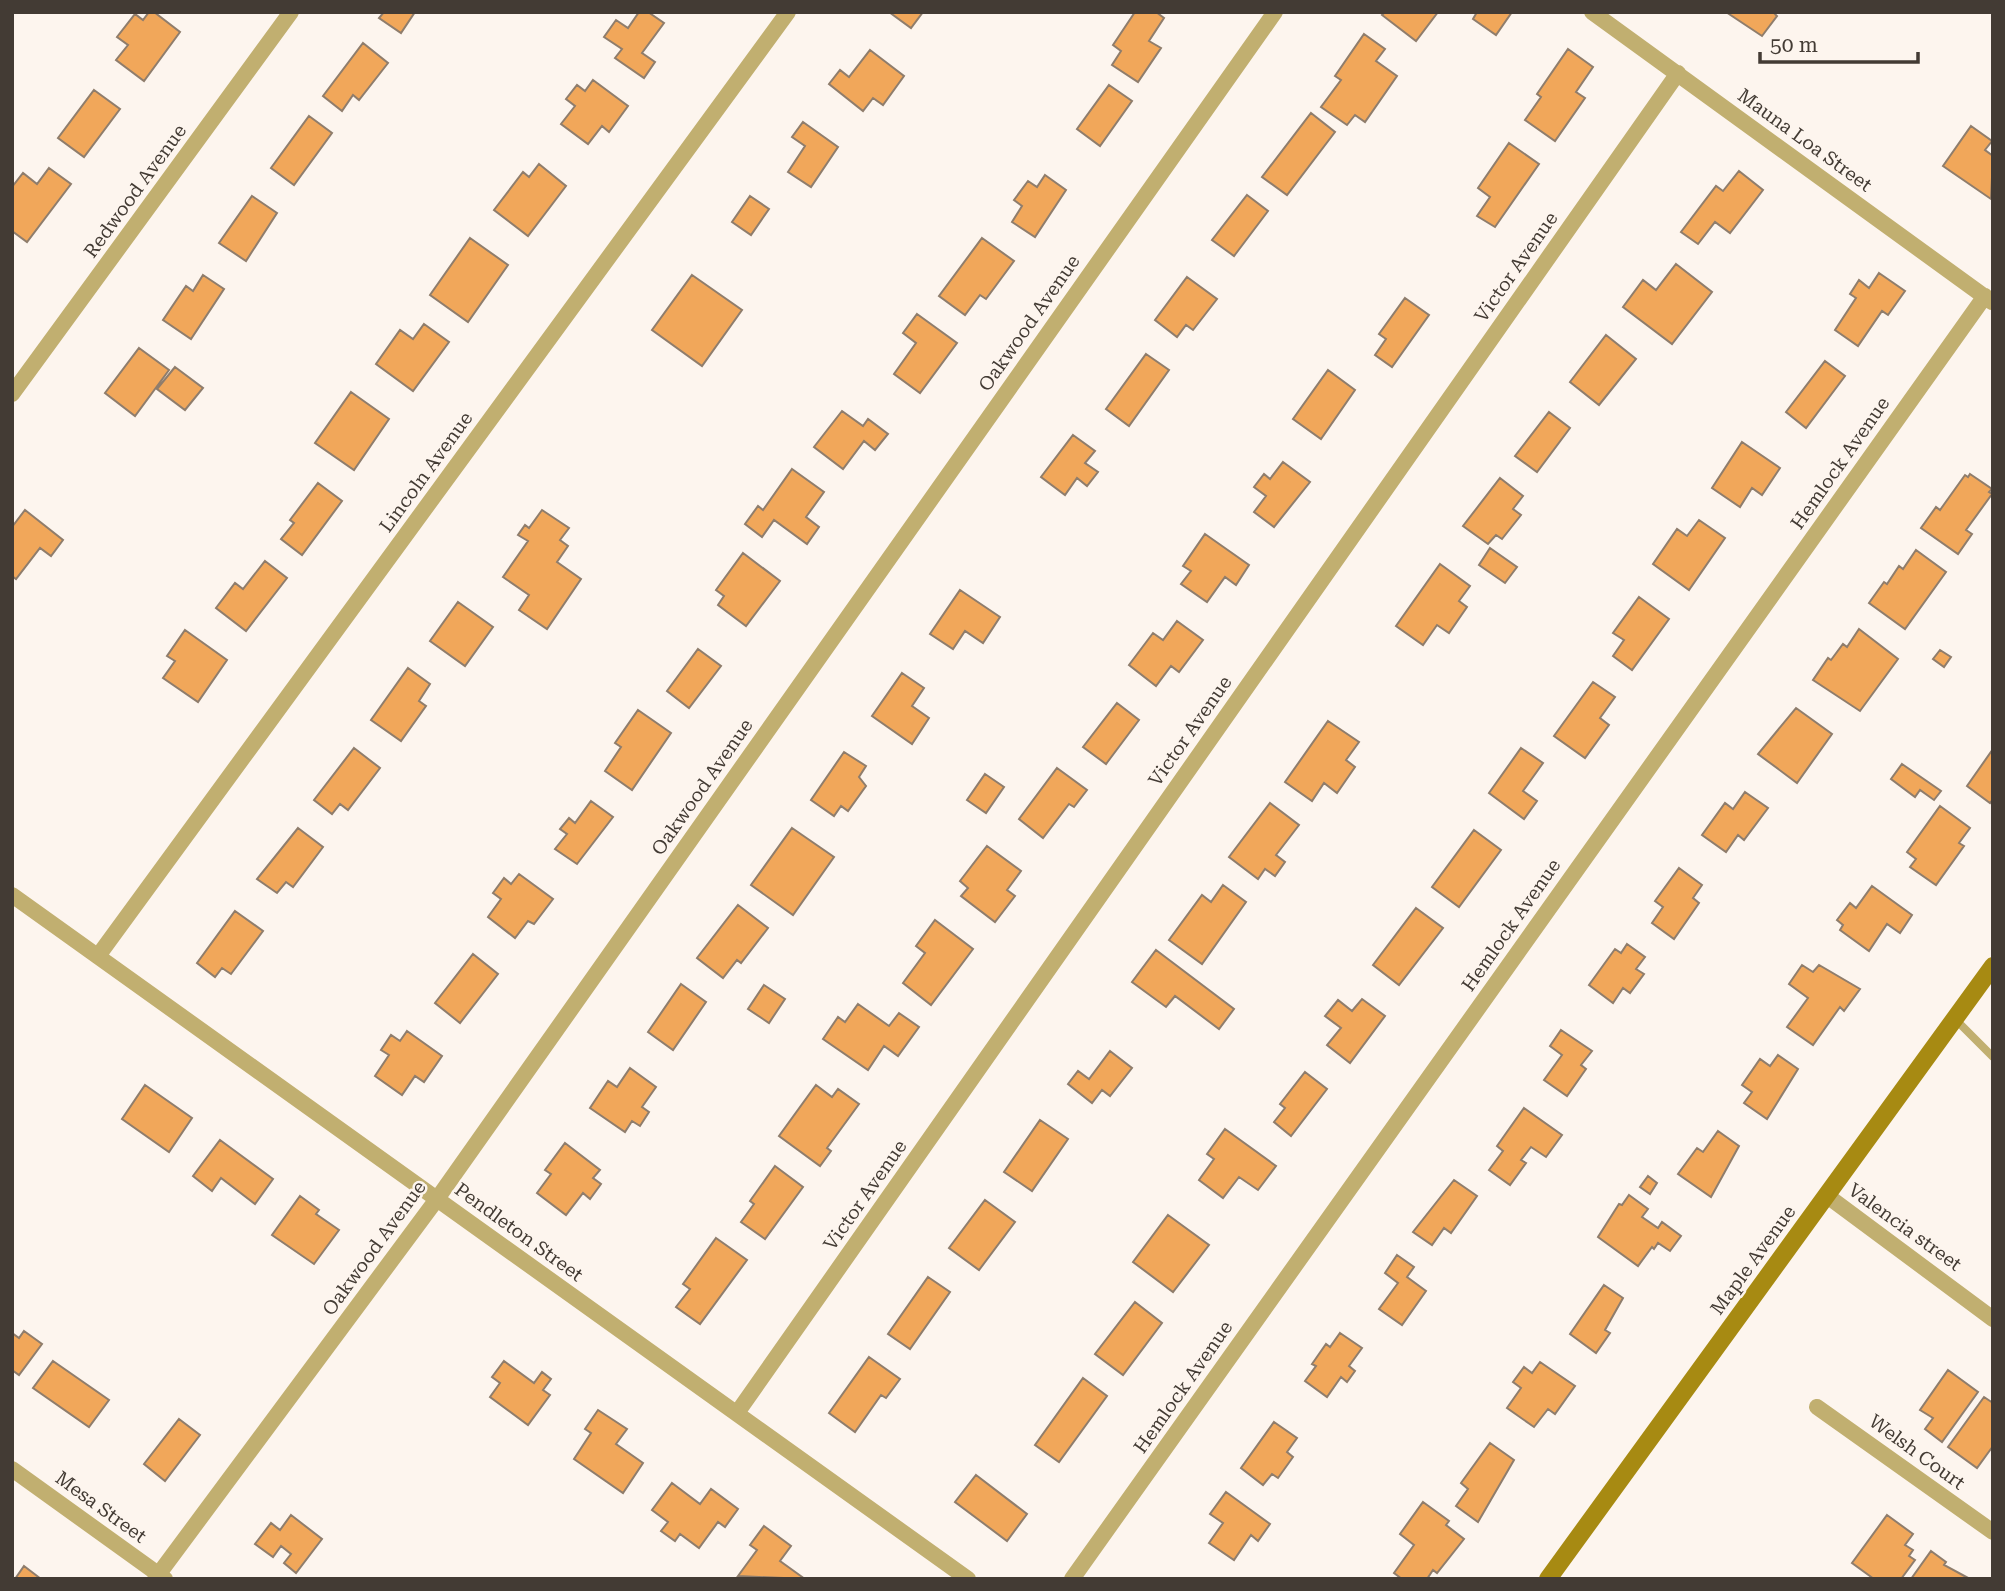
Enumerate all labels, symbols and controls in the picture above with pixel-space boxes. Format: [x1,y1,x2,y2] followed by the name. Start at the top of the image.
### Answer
[1760,21,1918,65] scale bar
[1770,33,1818,57] text: 50 m
[1733,84,1877,196] street label: Mauna Loa Street
[79,120,191,262] street label: Redwood Avenue
[1470,207,1562,327] street label: Victor Avenue
[973,250,1085,396] street label: Oakwood Avenue
[1786,392,1894,534] street label: Hemlock Avenue
[375,407,477,537] street label: Lincoln Avenue
[1144,671,1236,791] street label: Victor Avenue
[646,714,758,860] street label: Oakwood Avenue
[1457,854,1565,996] street label: Hemlock Avenue
[819,1135,911,1255] street label: Victor Avenue
[317,1176,431,1320] street label: Oakwood Avenue
[450,1178,588,1286] street label: Pendleton Street
[1844,1178,1966,1276] street label: Valencia street
[1706,1201,1800,1319] street label: Maple Avenue
[1129,1316,1237,1458] street label: Hemlock Avenue
[1864,1409,1970,1495] street label: Welsh Court
[51,1466,151,1548] street label: Mesa Street

